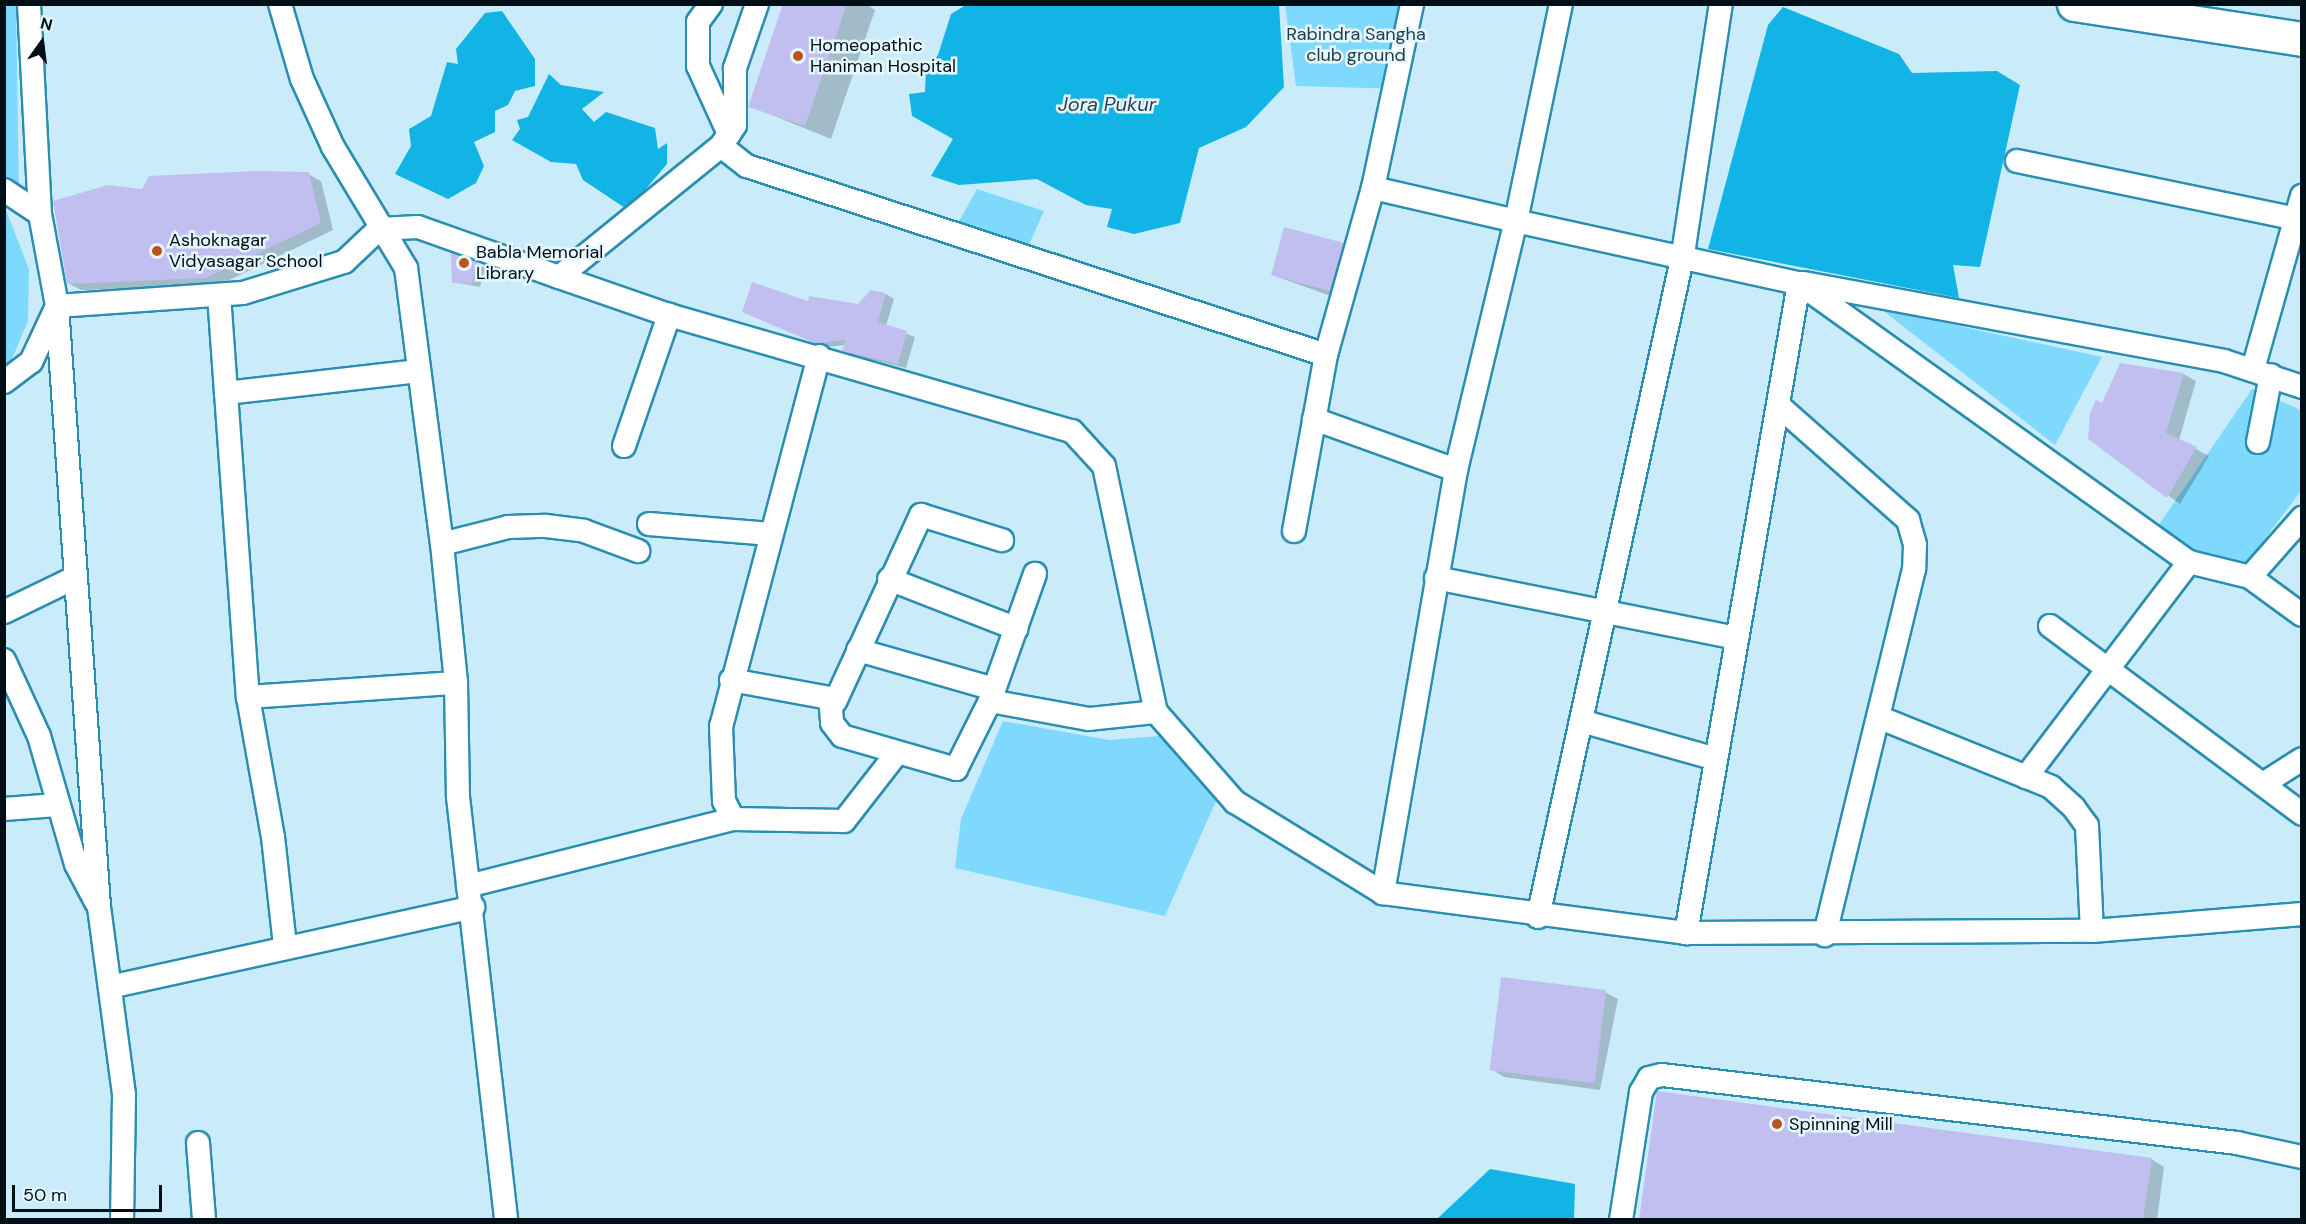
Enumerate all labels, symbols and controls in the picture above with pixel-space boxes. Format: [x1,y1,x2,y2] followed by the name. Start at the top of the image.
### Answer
[12,12,72,72] north arrow
[38,12,55,36] text: N
[1286,24,1426,66] park label: Rabindra Sangha club ground
[810,35,956,78] place label: Homeopathic Haniman Hospital
[791,49,805,63] marker: Homeopathic Haniman Hospital
[1058,92,1156,116] water label: Jora Pukur
[169,230,322,272] place label: Ashoknagar Vidyasagar School
[476,242,603,284] place label: Babla Memorial Library
[150,244,164,258] marker: Ashoknagar Vidyasagar School
[457,256,471,270] marker: Babla Memorial Library
[1789,1113,1893,1135] place label: Spinning Mill
[1770,1117,1784,1131] marker: Spinning Mill
[15,1173,165,1211] scale bar
[23,1183,67,1207] text: 50 m

